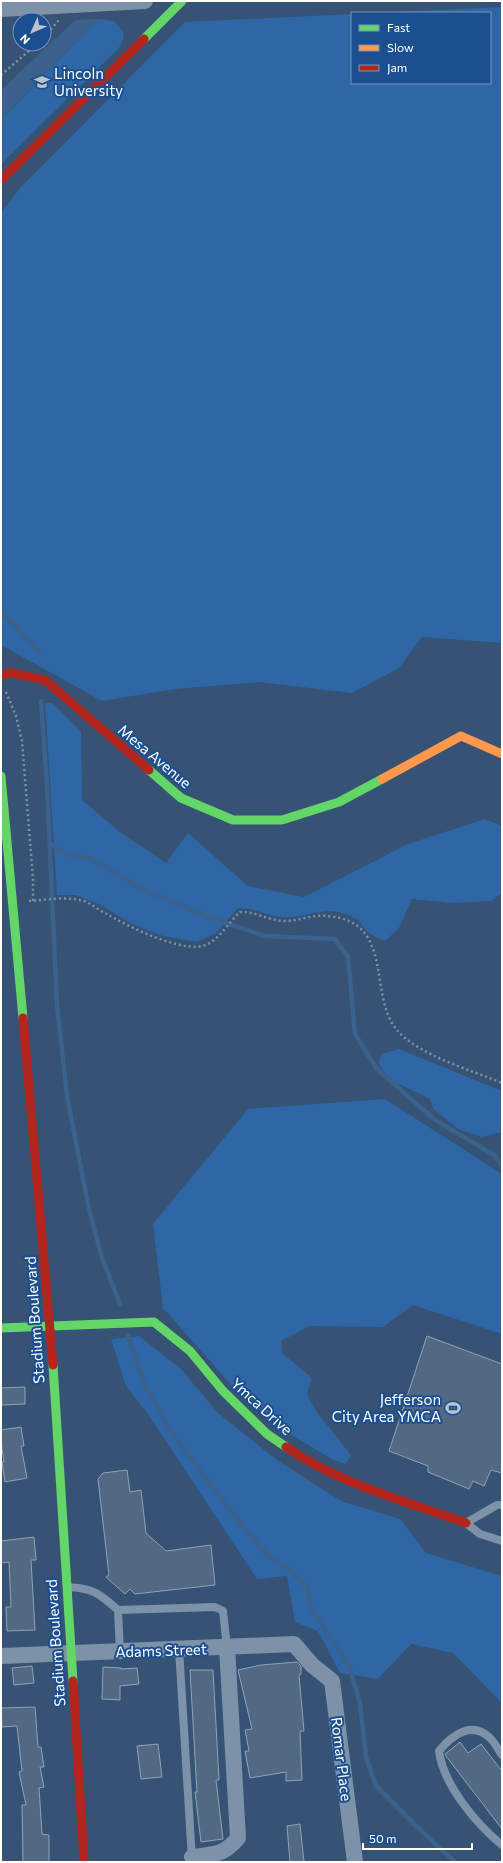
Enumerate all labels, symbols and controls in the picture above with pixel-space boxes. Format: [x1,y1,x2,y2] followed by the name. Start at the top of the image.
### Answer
[12,12,52,52] north arrow
[351,12,491,84] legend
[387,20,410,34] text: Fast
[17,32,32,47] text: N
[387,40,414,54] text: Slow
[387,60,407,75] text: Jam
[54,64,123,99] place label: Lincoln University
[33,73,51,91] school or university icon: Lincoln University
[115,720,195,792] street label: Mesa Avenue
[21,1256,47,1384] street label: Stadium Boulevard
[228,1374,296,1438] street label: Ymca Drive
[332,1390,441,1425] place label: Jefferson City Area YMCA
[444,1399,462,1417] sports icon: Jefferson City Area YMCA
[42,1579,68,1707] street label: Stadium Boulevard
[115,1639,207,1661] street label: Adams Street
[328,1716,356,1802] street label: Romar Place
[363,1825,472,1851] scale bar
[369,1831,397,1845] text: 50 m

